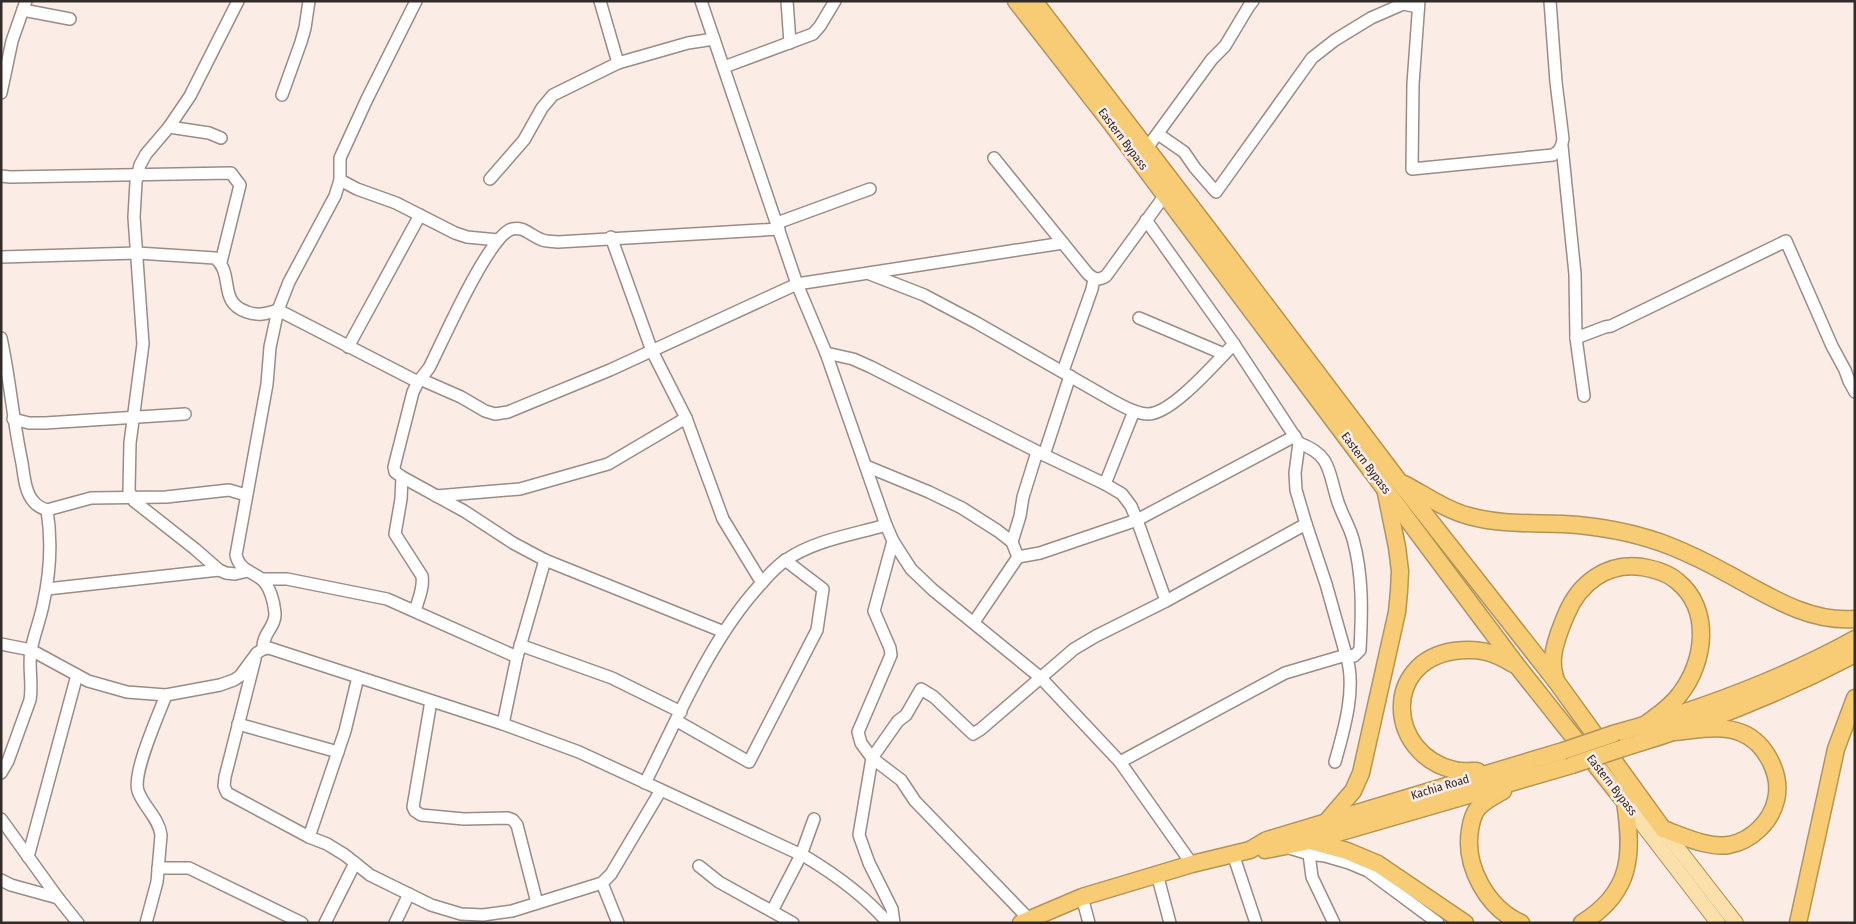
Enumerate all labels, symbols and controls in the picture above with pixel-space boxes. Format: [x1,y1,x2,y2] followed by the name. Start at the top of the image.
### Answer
[1095,105,1151,173] street label: Eastern Bypass
[1338,429,1394,497] street label: Eastern Bypass
[1584,752,1640,818] street label: Eastern Bypass
[1409,772,1471,802] street label: Kachia Road

